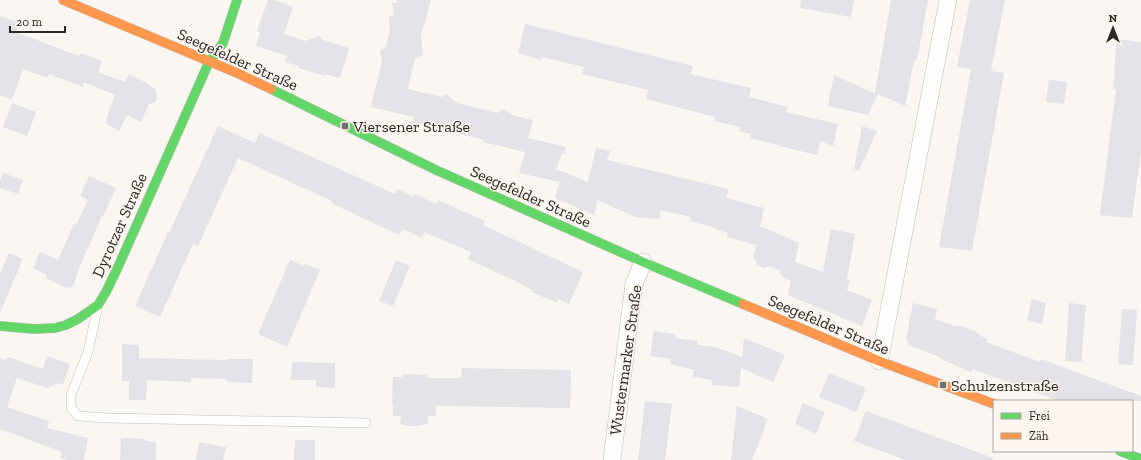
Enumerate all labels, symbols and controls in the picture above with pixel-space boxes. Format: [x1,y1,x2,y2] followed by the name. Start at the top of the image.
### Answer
[10,8,65,34] scale bar
[1093,8,1133,48] north arrow
[1109,12,1118,25] text: N
[16,15,43,29] text: 20 m
[175,24,301,95] street label: Seegefelder Straße
[352,117,470,136] place label: Viersener Straße
[340,121,350,131] marker: Viersener Straße
[468,161,594,232] street label: Seegefelder Straße
[88,170,151,280] street label: Dyrotzer Straße
[606,284,645,436] street label: Wustermarker Straße
[765,290,892,359] street label: Seegefelder Straße
[951,376,1059,395] place label: Schulzenstraße
[938,380,948,390] marker: Schulzenstraße
[993,400,1133,452] legend
[1029,409,1050,423] text: Frei
[1029,429,1049,443] text: Zäh

